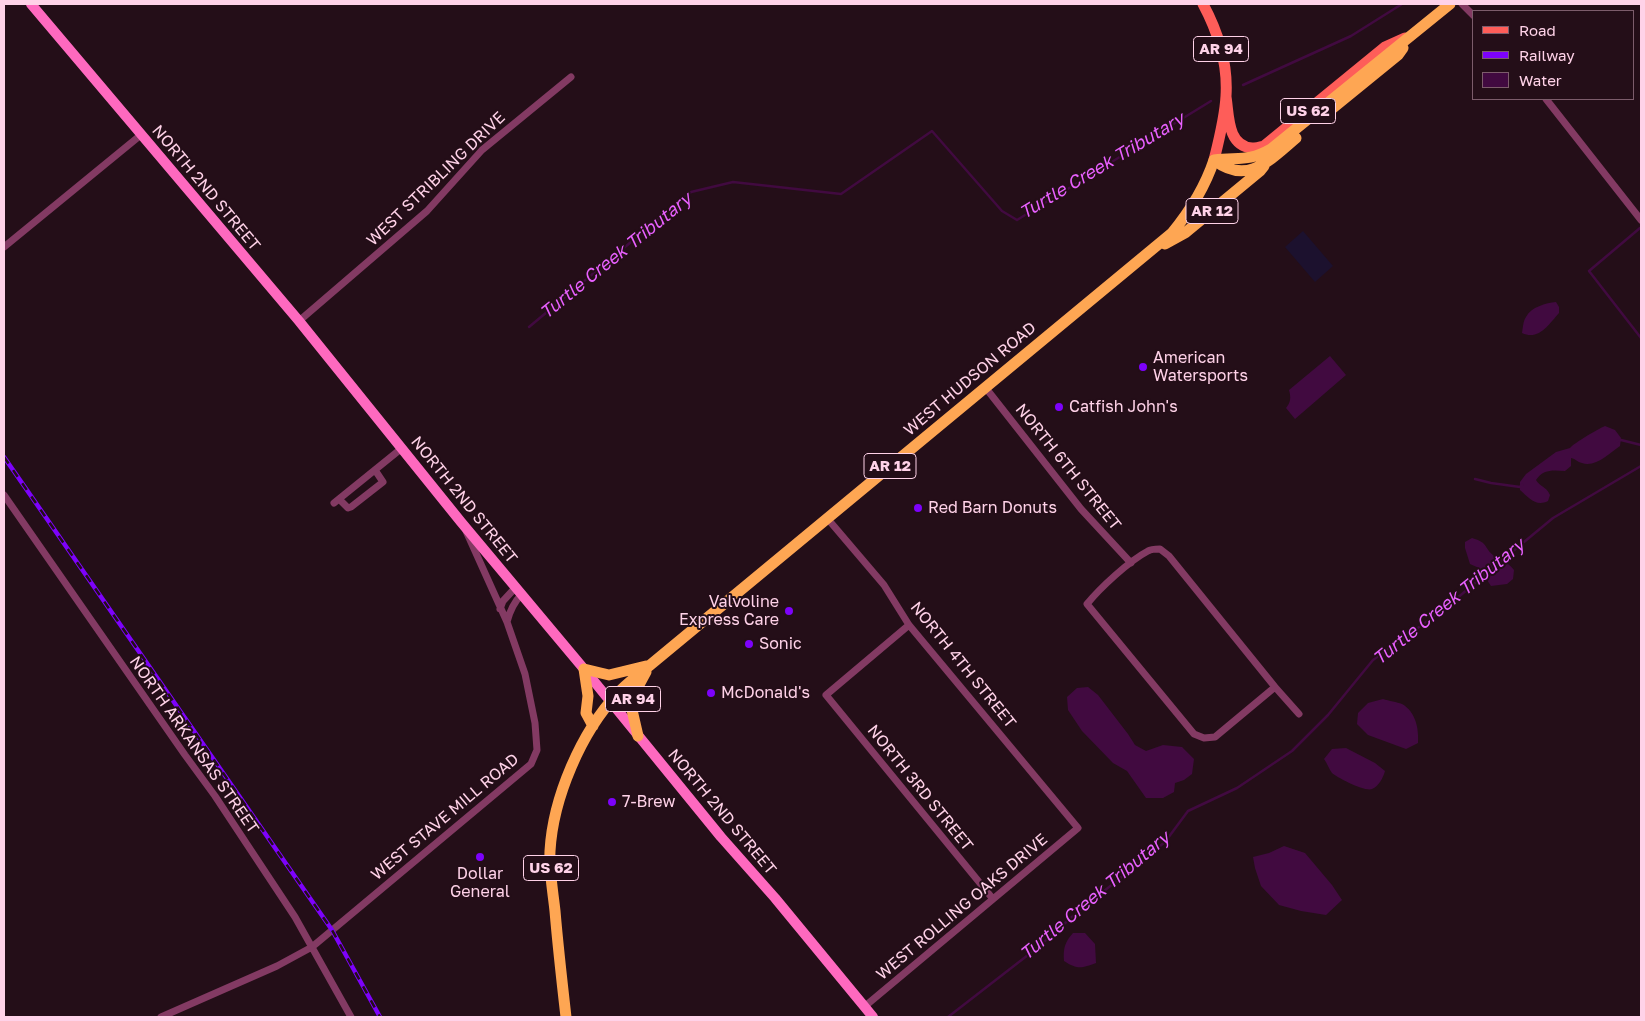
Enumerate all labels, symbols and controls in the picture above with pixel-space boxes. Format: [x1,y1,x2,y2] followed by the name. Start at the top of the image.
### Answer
[1472,10,1635,100] legend
[1519,21,1556,39] text: Road
[1194,36,1248,62] road number: AR 94
[1519,46,1575,64] text: Railway
[1519,71,1562,89] text: Water
[1280,98,1336,124] road number: US 62
[363,108,509,250] street label: WEST STRIBLING DRIVE
[1016,108,1188,224] water label: Turtle Creek Tributary
[148,121,264,255] street label: NORTH 2ND STREET
[536,188,696,324] water label: Turtle Creek Tributary
[1186,198,1238,224] road number: AR 12
[900,318,1040,440] street label: WEST HUDSON ROAD
[1153,348,1248,386] place label: American Watersports
[1137,361,1149,373] marker: American Watersports
[1069,397,1178,417] place label: Catfish John's
[1011,400,1125,534] street label: NORTH 6TH STREET
[1053,401,1065,413] marker: Catfish John's
[407,433,521,567] street label: NORTH 2ND STREET
[864,454,916,478] road number: AR 12
[928,498,1057,518] place label: Red Barn Donuts
[912,502,924,514] marker: Red Barn Donuts
[1369,534,1529,670] water label: Turtle Creek Tributary
[679,592,779,630] place label: Valvoline Express Care
[906,598,1020,732] street label: NORTH 4TH STREET
[783,605,795,617] marker: Valvoline Express Care
[759,634,802,654] place label: Sonic
[743,638,755,650] marker: Sonic
[125,653,263,837] street label: NORTH ARKANSAS STREET
[721,683,810,703] place label: McDonald's
[606,686,660,712] road number: AR 94
[705,687,717,699] marker: McDonald's
[863,721,977,855] street label: NORTH 3RD STREET
[664,745,780,879] street label: NORTH 2ND STREET
[367,750,523,884] street label: WEST STAVE MILL ROAD
[622,792,675,812] place label: 7-Brew
[606,796,618,808] marker: 7-Brew
[1016,827,1174,965] water label: Turtle Creek Tributary
[873,830,1051,984] street label: WEST ROLLING OAKS DRIVE
[474,851,486,863] marker: Dollar General
[524,856,578,880] road number: US 62
[450,864,510,902] place label: Dollar General

